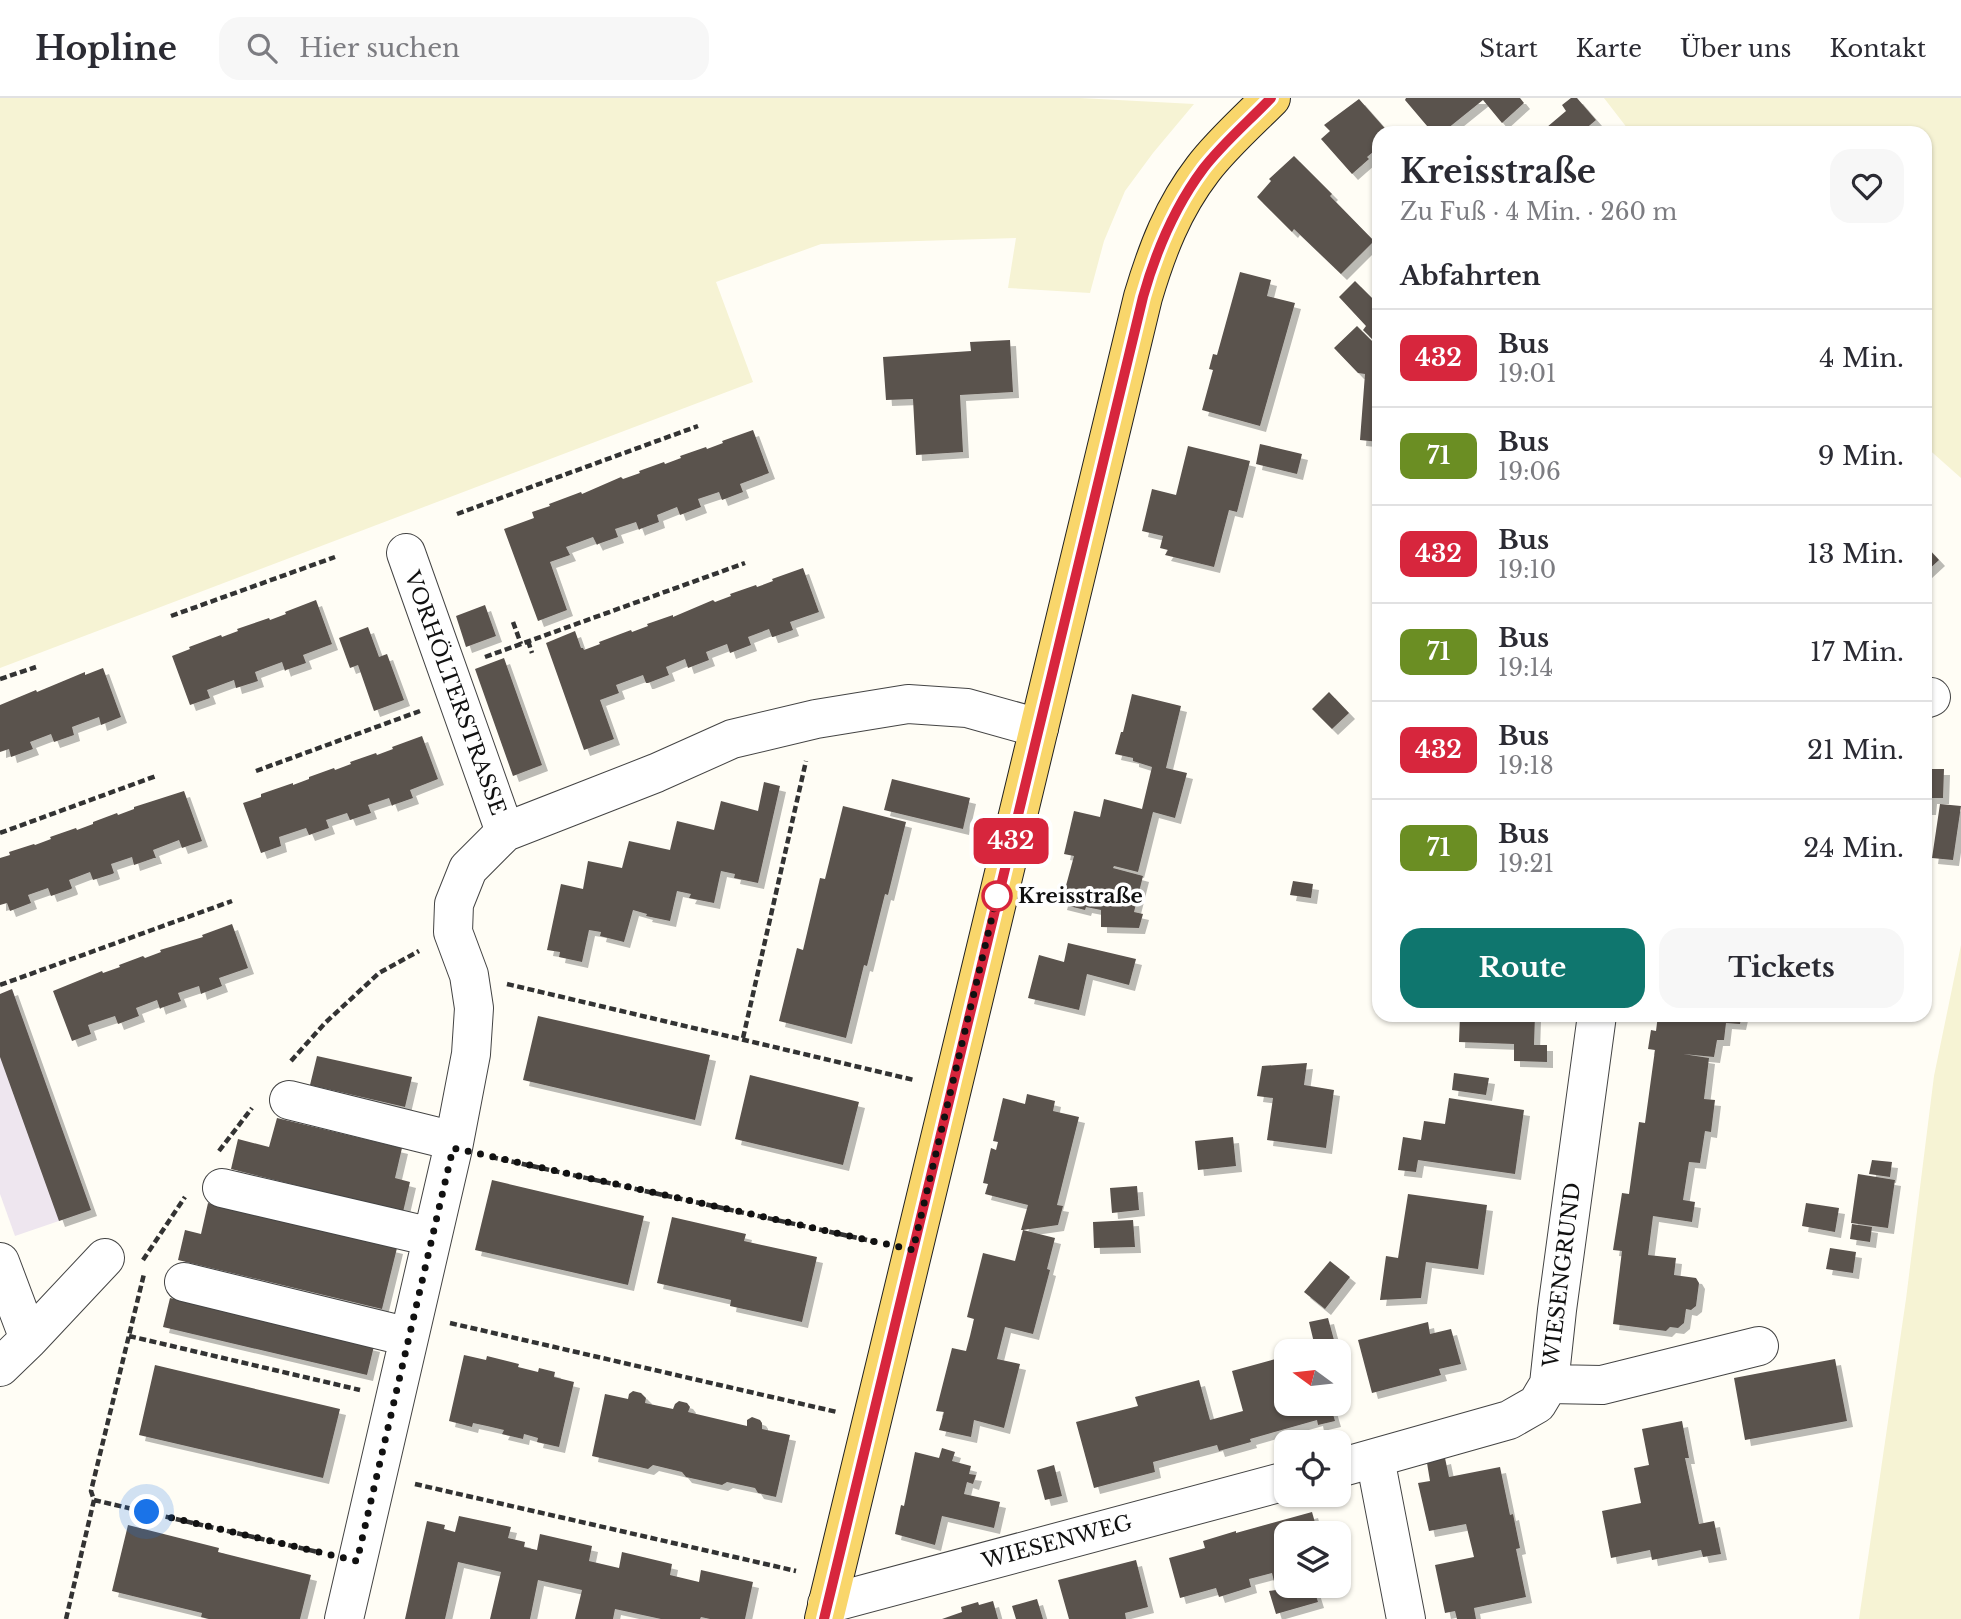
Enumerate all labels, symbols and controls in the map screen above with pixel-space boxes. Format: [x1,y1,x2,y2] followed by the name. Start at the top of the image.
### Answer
[219,17,709,80] search box
[35,28,177,69] text: Hopline
[243,29,281,67] icon: search
[299,32,460,64] text: Hier suchen
[1480,34,1538,63] text: Start
[1576,34,1642,63] text: Karte
[1680,34,1792,63] text: Über uns
[1830,34,1926,63] text: Kontakt
[1830,149,1904,223] button: heart
[1400,151,1596,192] text: Kreisstraße
[1400,198,1677,226] text: Zu Fuß · 4 Min. · 260 m
[1400,260,1541,292] text: Abfahrten
[1498,328,1549,360] text: Bus
[1819,342,1904,374] text: 4 Min.
[1415,343,1462,372] text: 432
[1498,360,1556,388] text: 19:01
[1498,426,1549,458] text: Bus
[1818,440,1904,472] text: 9 Min.
[1427,441,1450,470] text: 71
[1498,458,1561,486] text: 19:06
[1498,524,1549,556] text: Bus
[1807,538,1904,570] text: 13 Min.
[1415,539,1462,568] text: 432
[1498,556,1556,584] text: 19:10
[398,567,511,819] street label: VORHÖLTERSTRASSE
[1498,622,1549,654] text: Bus
[1810,636,1904,668] text: 17 Min.
[1427,637,1450,666] text: 71
[1498,654,1553,682] text: 19:14
[1498,720,1549,752] text: Bus
[1807,734,1904,766] text: 21 Min.
[1415,735,1462,764] text: 432
[1498,752,1554,780] text: 19:18
[971,818,1051,864] line badge: 432
[1498,818,1549,850] text: Bus
[988,826,1034,855] text: 432
[1803,832,1904,864] text: 24 Min.
[1427,833,1450,862] text: 71
[1498,850,1554,878] text: 19:21
[982,881,1012,911] marker: Kreisstraße
[1018,883,1143,909] place label: Kreisstraße
[1400,928,1645,1008] button: Route
[1659,928,1904,1008] button: Tickets
[1538,1181,1586,1370] street label: WIESENGRUND
[1274,1339,1351,1416] north arrow
[1274,1339,1351,1598] map controls
[1274,1430,1351,1507] button: locate
[129,1494,164,1529] your location
[978,1509,1135,1575] street label: WIESENWEG
[1274,1521,1351,1598] button: layers

